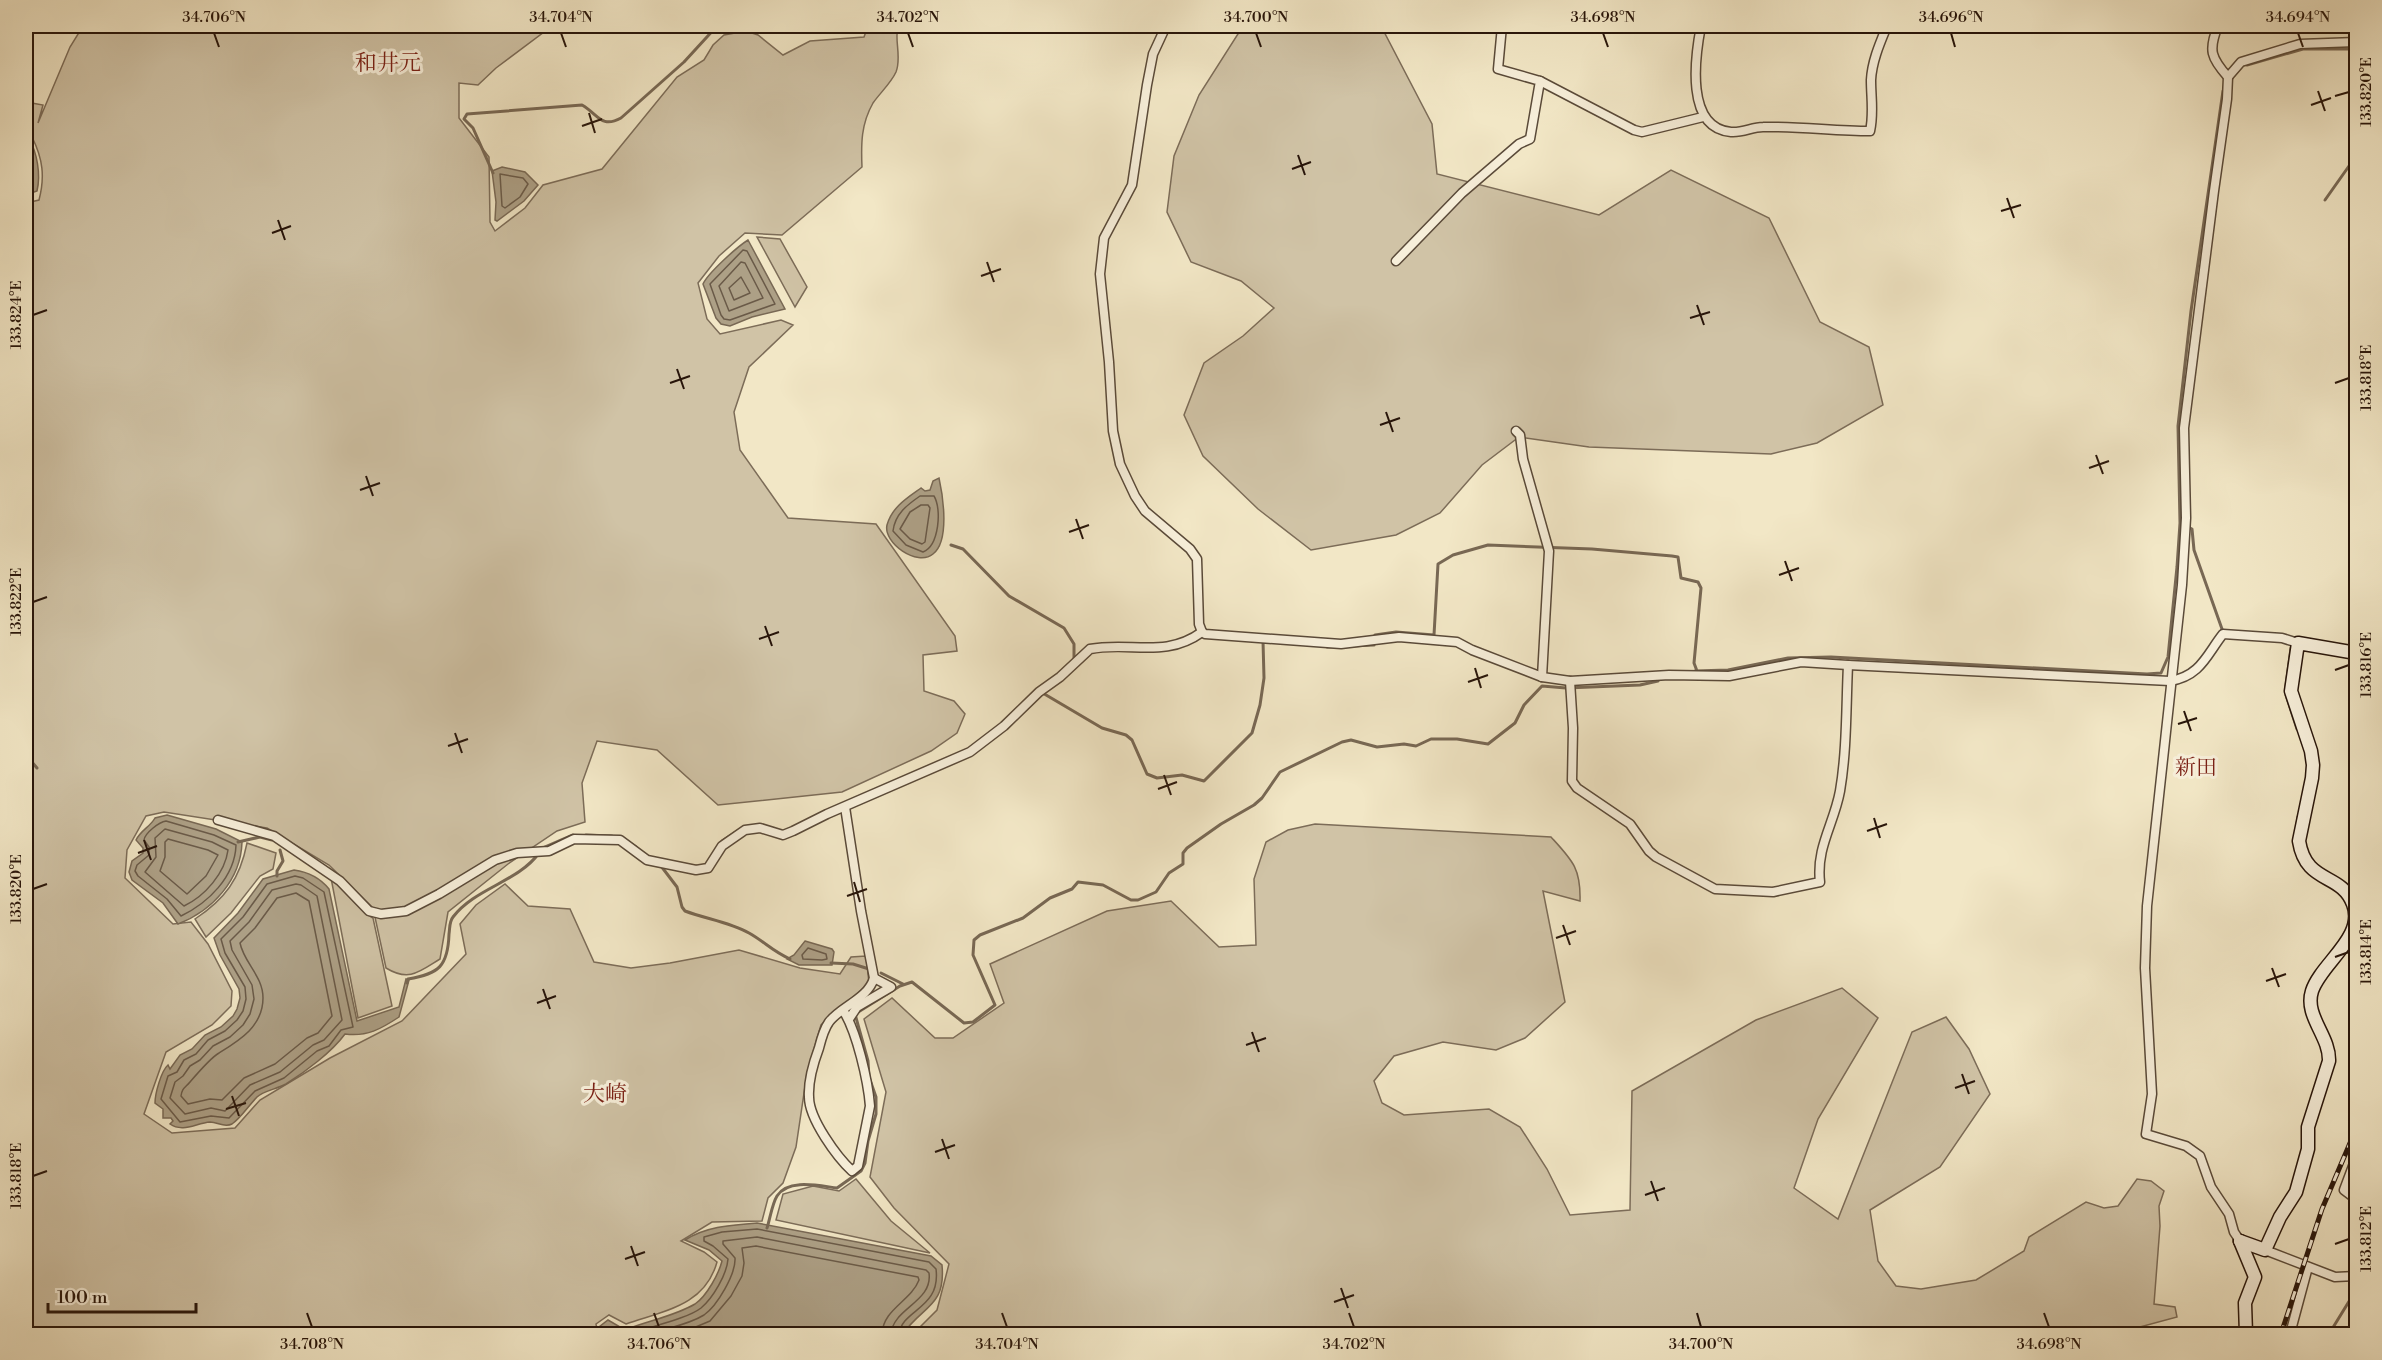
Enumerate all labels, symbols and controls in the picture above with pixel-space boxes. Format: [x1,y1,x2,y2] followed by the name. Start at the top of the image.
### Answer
[182,8,246,27] text: 34.706°N
[529,8,593,27] text: 34.704°N
[877,8,939,27] text: 34.702°N
[1224,8,1288,27] text: 34.700°N
[1571,8,1635,27] text: 34.698°N
[1919,8,1983,27] text: 34.696°N
[2266,8,2330,27] text: 34.694°N
[355,50,421,77] district label: 和井元
[2357,57,2376,127] text: 133.820°E
[7,280,26,350] text: 133.824°E
[2357,345,2376,411] text: 133.818°E
[7,568,26,636] text: 133.822°E
[2357,632,2376,698] text: 133.816°E
[2175,755,2217,781] district label: 新田
[7,854,26,924] text: 133.820°E
[2357,919,2376,985] text: 133.814°E
[583,1081,627,1108] district label: 大崎
[7,1143,26,1209] text: 133.818°E
[2357,1206,2376,1272] text: 133.812°E
[48,1276,196,1314] scale bar
[57,1286,108,1309] text: 100 m
[280,1335,344,1354] text: 34.708°N
[627,1335,691,1354] text: 34.706°N
[975,1335,1039,1354] text: 34.704°N
[1323,1335,1385,1354] text: 34.702°N
[1669,1335,1733,1354] text: 34.700°N
[2017,1335,2081,1354] text: 34.698°N

